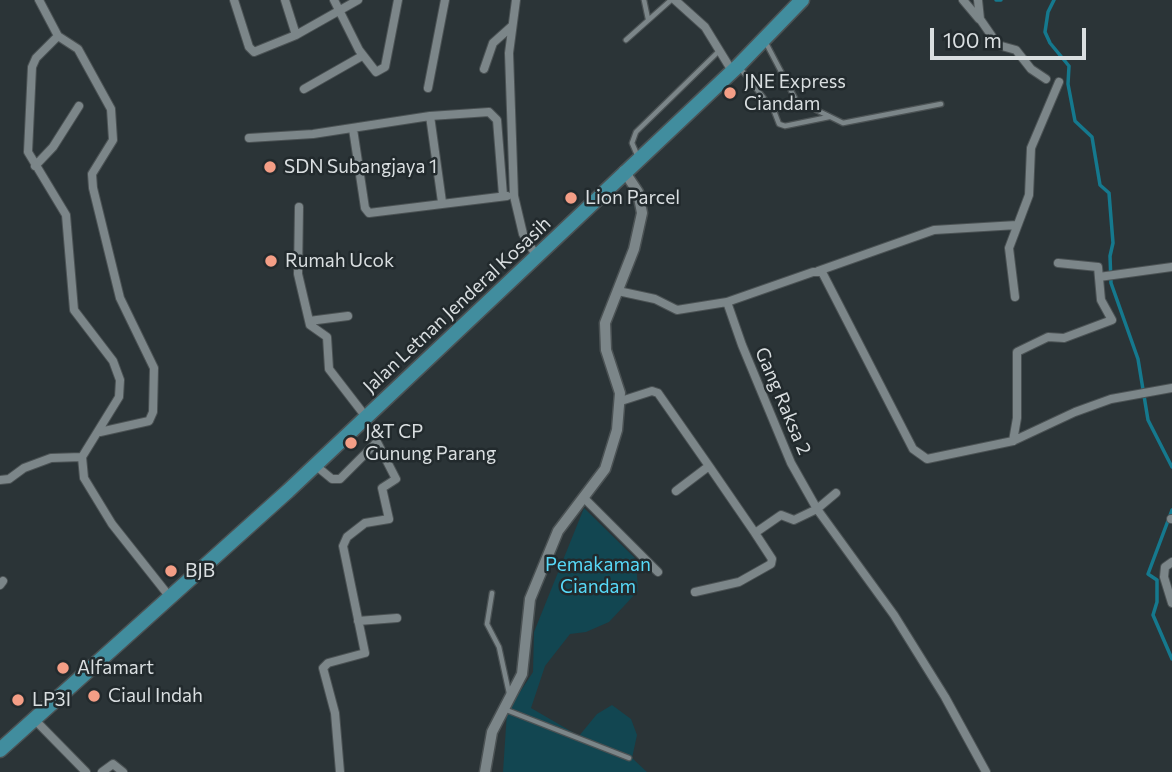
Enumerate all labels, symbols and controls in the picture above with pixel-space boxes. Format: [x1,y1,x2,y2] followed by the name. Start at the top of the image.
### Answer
[934,14,1090,58] scale bar
[943,27,1002,52] text: 100 m
[744,71,846,115] place label: JNE Express Ciandam
[722,85,738,101] marker: JNE Express Ciandam
[284,156,437,178] place label: SDN Subangjaya 1
[262,159,278,175] marker: SDN Subangjaya 1
[585,187,680,209] place label: Lion Parcel
[563,190,579,206] marker: Lion Parcel
[358,212,556,398] street label: Jalan Letnan Jenderal Kosasih
[285,250,394,272] place label: Rumah Ucok
[263,253,279,269] marker: Rumah Ucok
[750,344,816,458] street label: Gang Raksa 2
[365,421,496,465] place label: J&T CP Gunung Parang
[343,435,359,451] marker: J&T CP Gunung Parang
[545,554,651,598] park label: Pemakaman Ciandam
[185,560,215,582] place label: BJB
[163,563,179,579] marker: BJB
[77,657,154,679] place label: Alfamart
[55,660,71,676] marker: Alfamart
[108,685,203,707] place label: Ciaul Indah
[86,688,102,704] marker: Ciaul Indah
[32,689,71,711] place label: LP3I
[10,692,26,708] marker: LP3I

